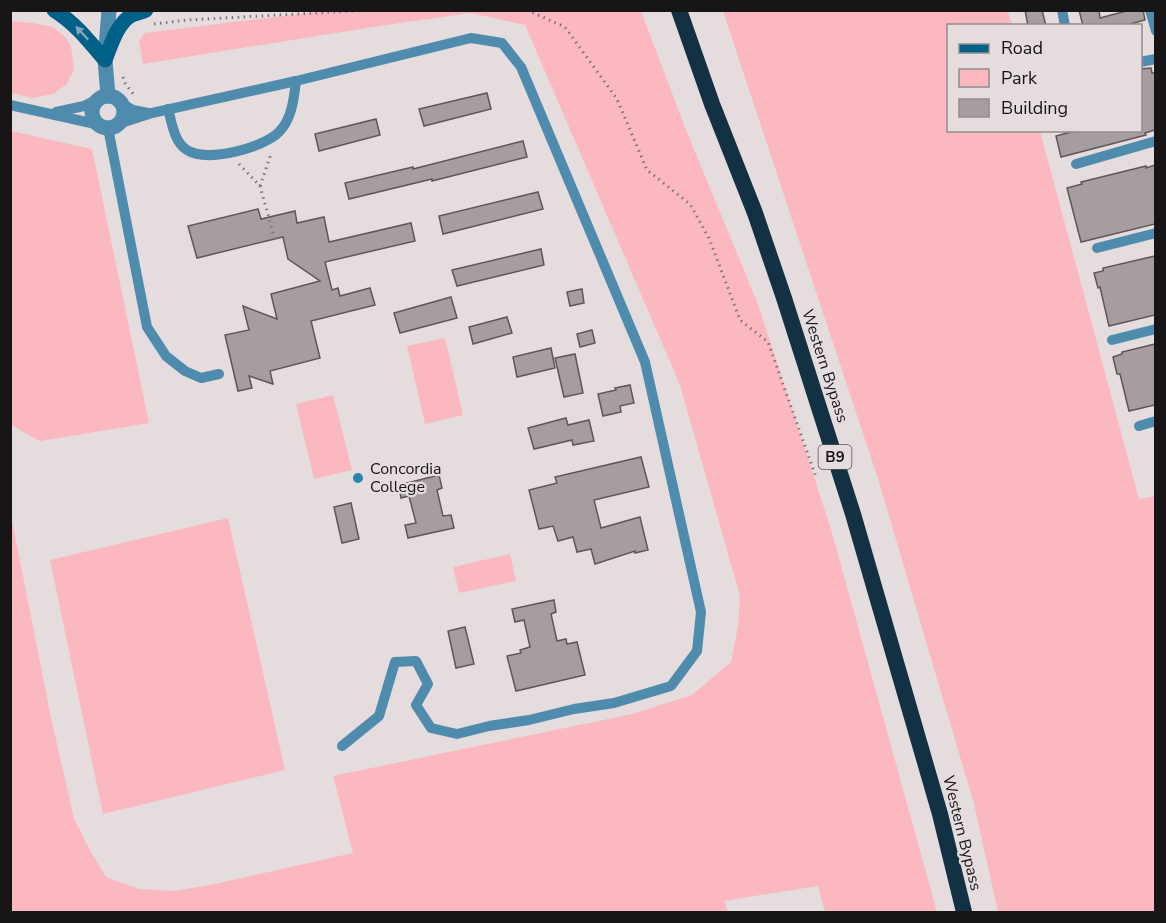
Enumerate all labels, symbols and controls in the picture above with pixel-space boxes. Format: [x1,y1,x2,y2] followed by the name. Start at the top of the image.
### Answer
[947,24,1142,132] legend
[75,26,89,40] one-way arrow
[1001,36,1043,60] text: Road
[1001,66,1038,90] text: Park
[1001,96,1068,120] text: Building
[796,306,854,426] street label: Western Bypass
[818,445,852,469] road number: B9
[370,458,441,498] place label: Concordia College
[351,471,365,485] marker: Concordia College
[937,773,987,893] street label: Western Bypass

